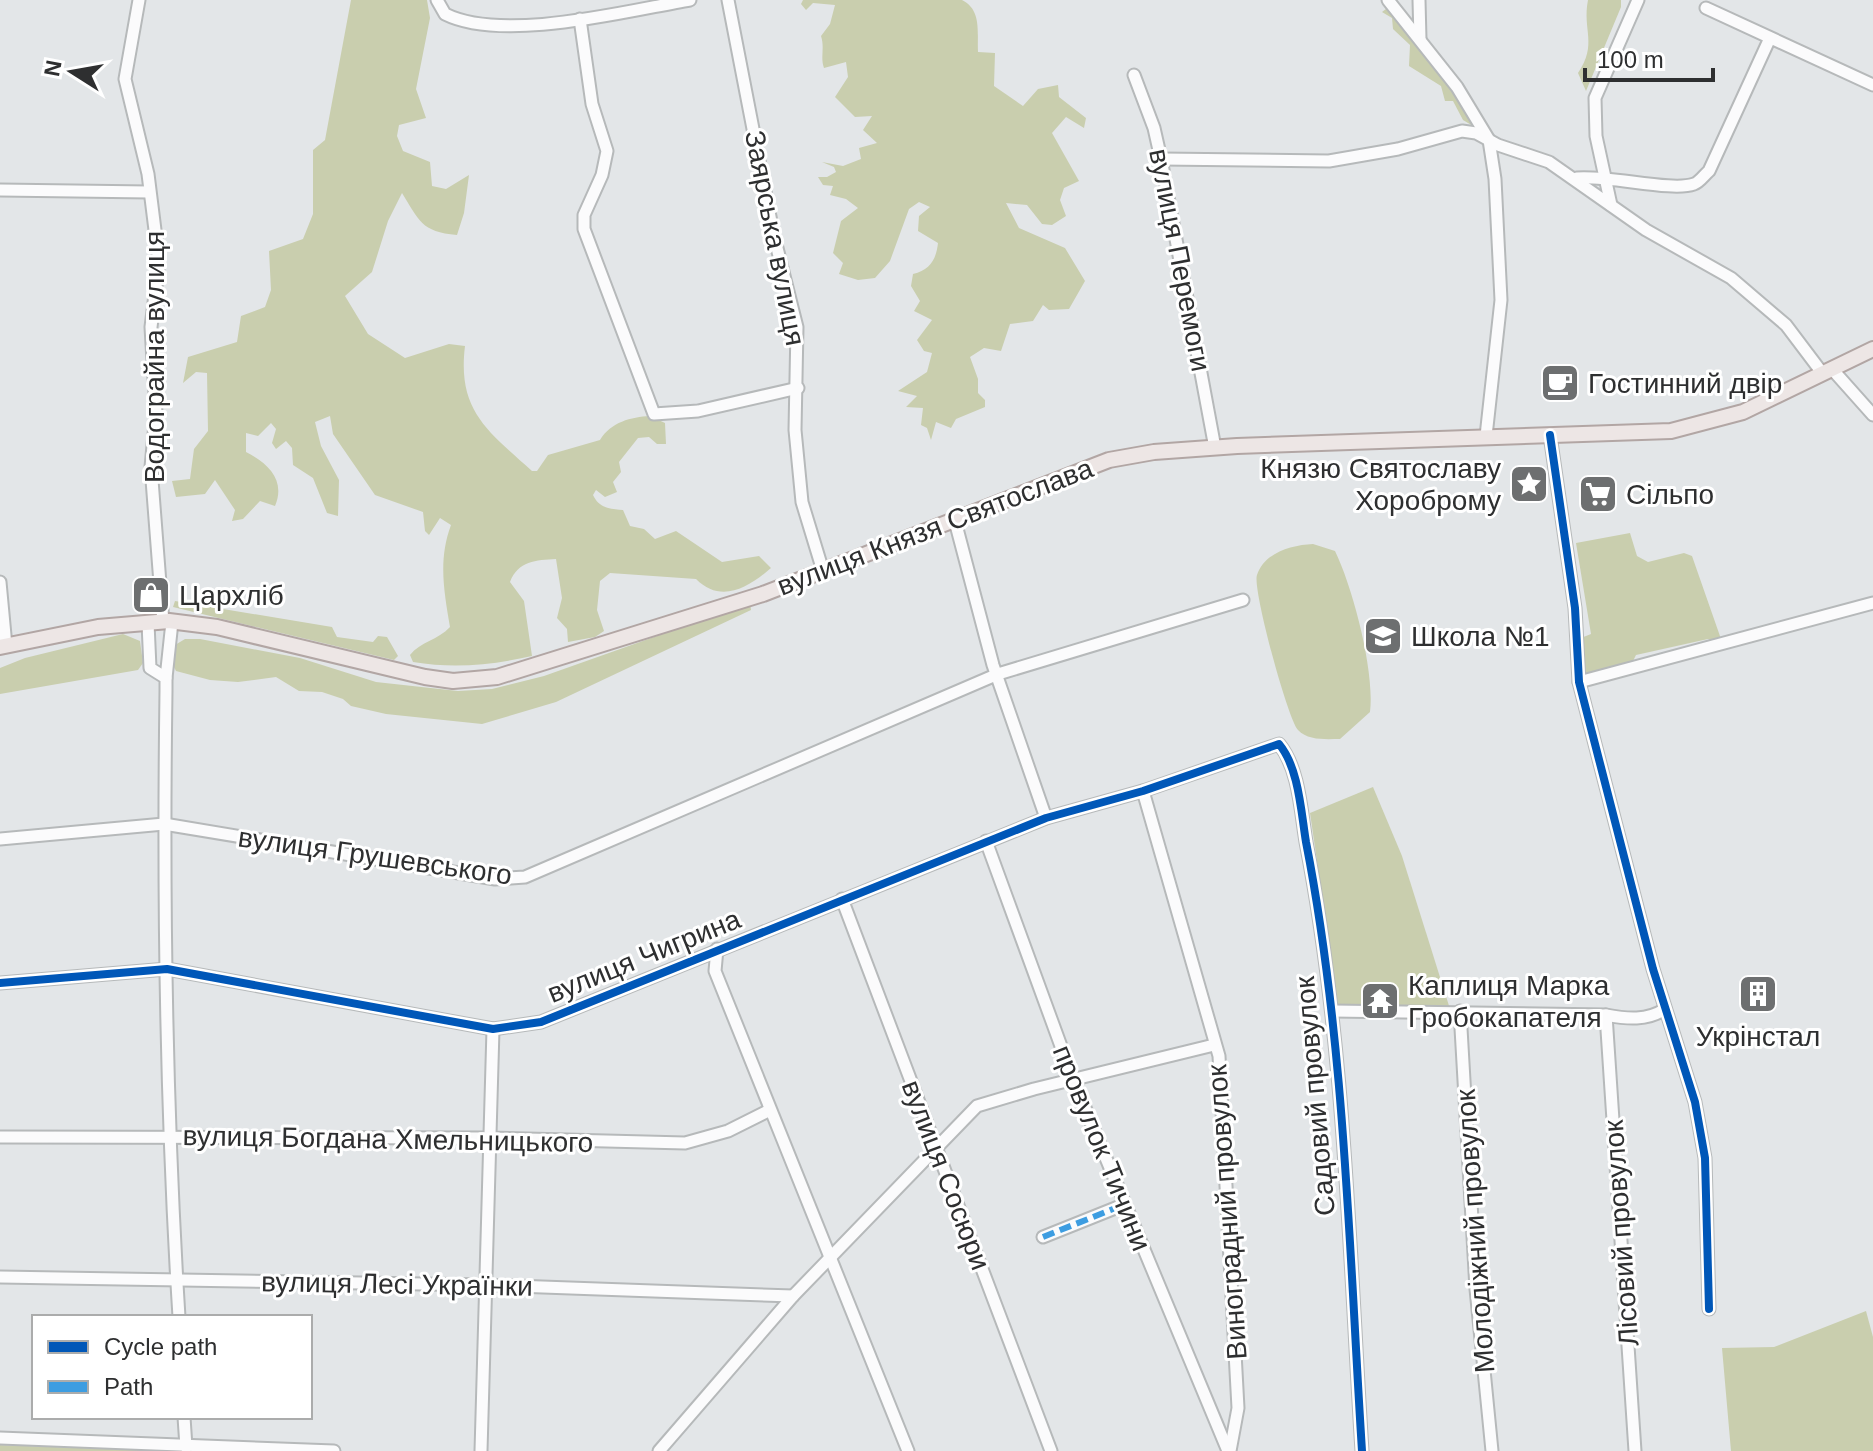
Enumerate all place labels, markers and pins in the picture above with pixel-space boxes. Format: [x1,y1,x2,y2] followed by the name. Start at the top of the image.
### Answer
[1539,362,1581,404] cafe icon: Гостинний двір
[1588,368,1782,399] place label: Гостинний двір
[1260,453,1501,516] place label: Князю Святославу Хороброму
[1508,463,1550,505] place icon: Князю Святославу Хороброму
[1577,473,1619,515] supermarket icon: Сільпо
[1626,479,1714,510] place label: Сільпо
[130,574,172,616] shop icon: Цархліб
[179,580,284,611] place label: Цархліб
[1362,615,1404,657] school or university icon: Школа №1
[1411,621,1549,652] place label: Школа №1
[1408,970,1610,1033] place label: Каплиця Марка Гробокапателя
[1737,973,1779,1015] building icon: Укрінстал
[1359,980,1401,1022] temple icon: Каплиця Марка Гробокапателя
[1696,1021,1820,1052] place label: Укрінстал

